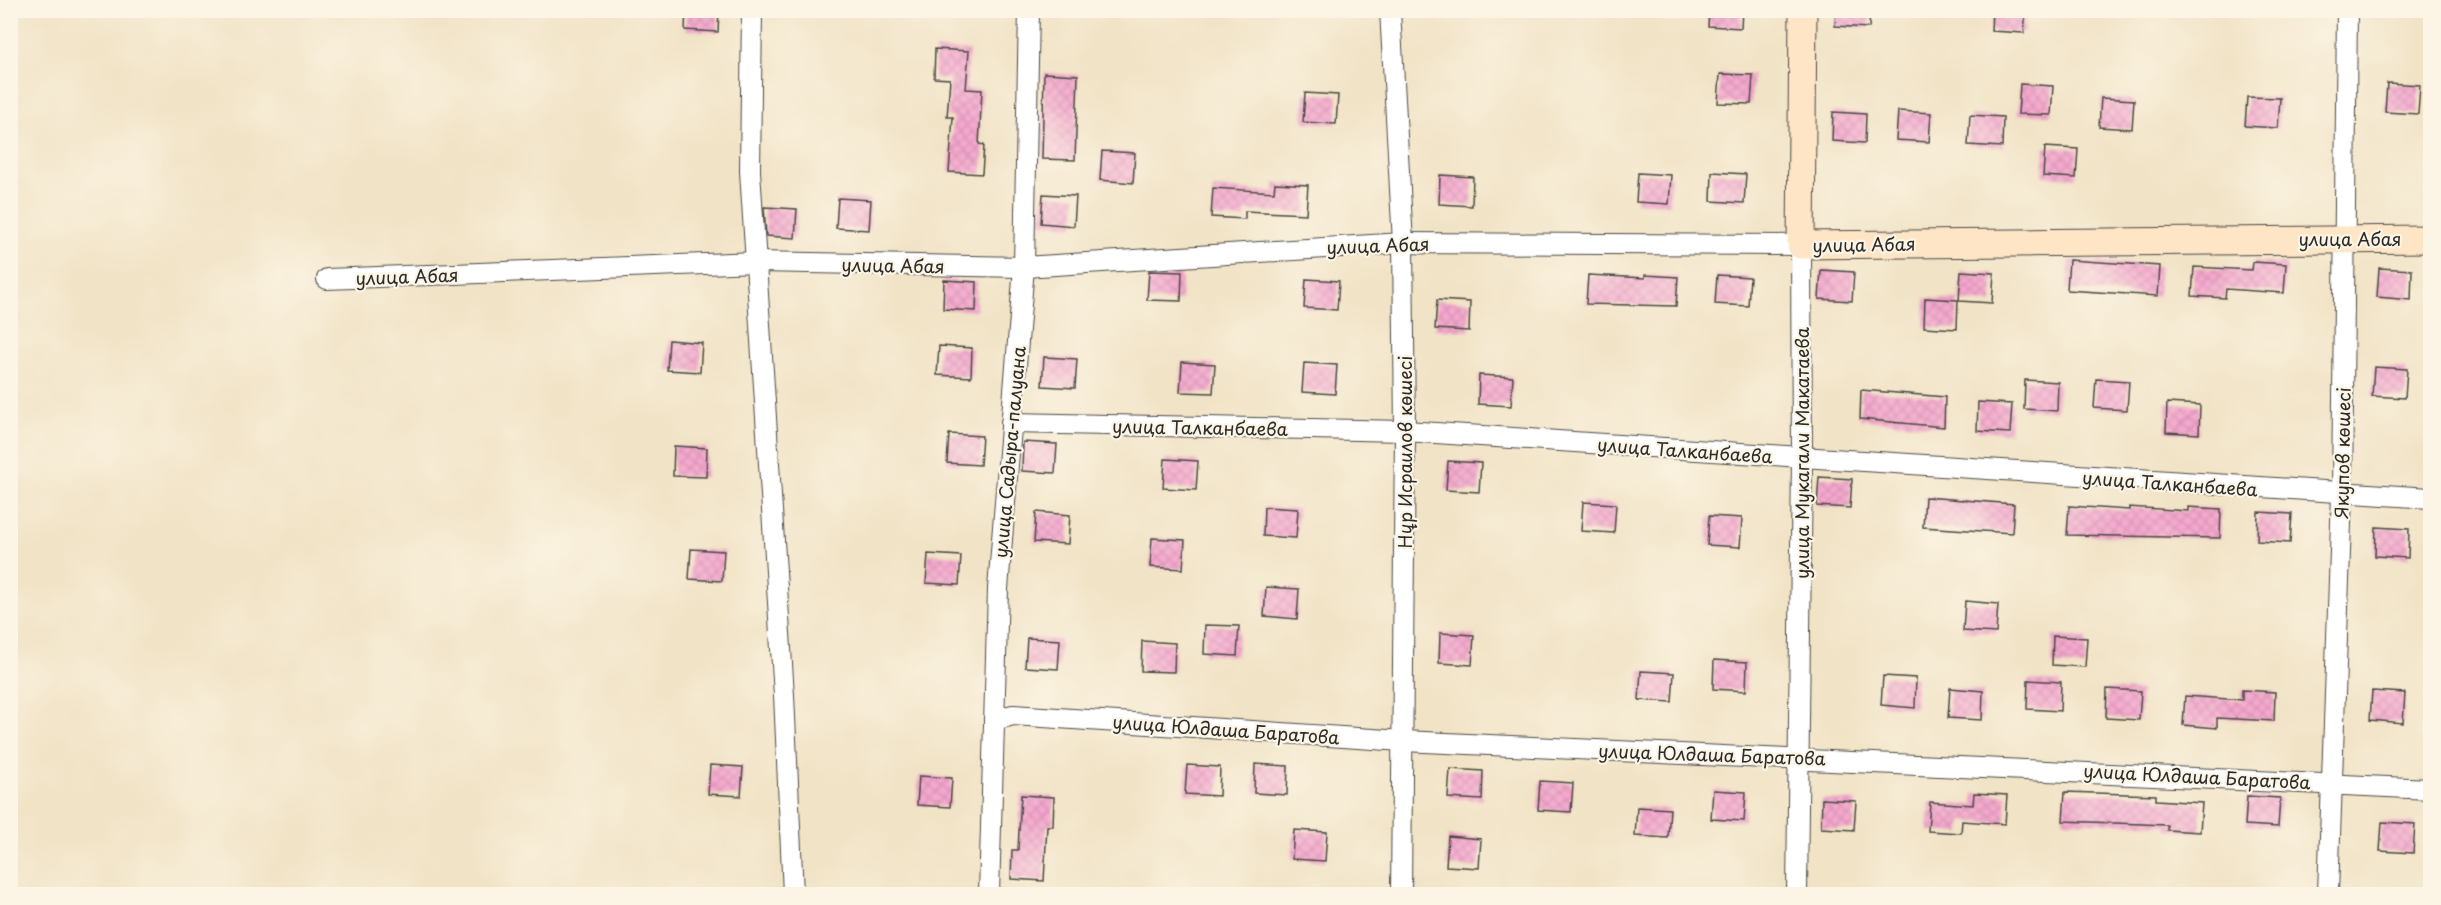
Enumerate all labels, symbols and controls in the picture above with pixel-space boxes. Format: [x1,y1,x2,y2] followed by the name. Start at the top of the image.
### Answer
[2298,225,2402,252] street label: улица Абая
[1326,230,1430,260] street label: улица Абая
[1812,230,1916,258] street label: улица Абая
[841,251,945,279] street label: улица Абая
[355,261,459,291] street label: улица Абая
[1788,326,1815,579] street label: улица Мукагали Макатаева
[986,344,1032,559] street label: улица Садыра-палуана
[1391,356,1418,548] street label: Нұр Исраилов көшесі
[2327,387,2357,519] street label: Якупов көшесі
[1112,412,1289,442] street label: улица Талканбаева
[1596,430,1774,470] street label: улица Талканбаева
[2081,463,2259,503] street label: улица Талканбаева
[1112,708,1341,750] street label: улица Юлдаша Баратова
[1598,737,1827,771] street label: улица Юлдаша Баратова
[2083,757,2312,795] street label: улица Юлдаша Баратова

